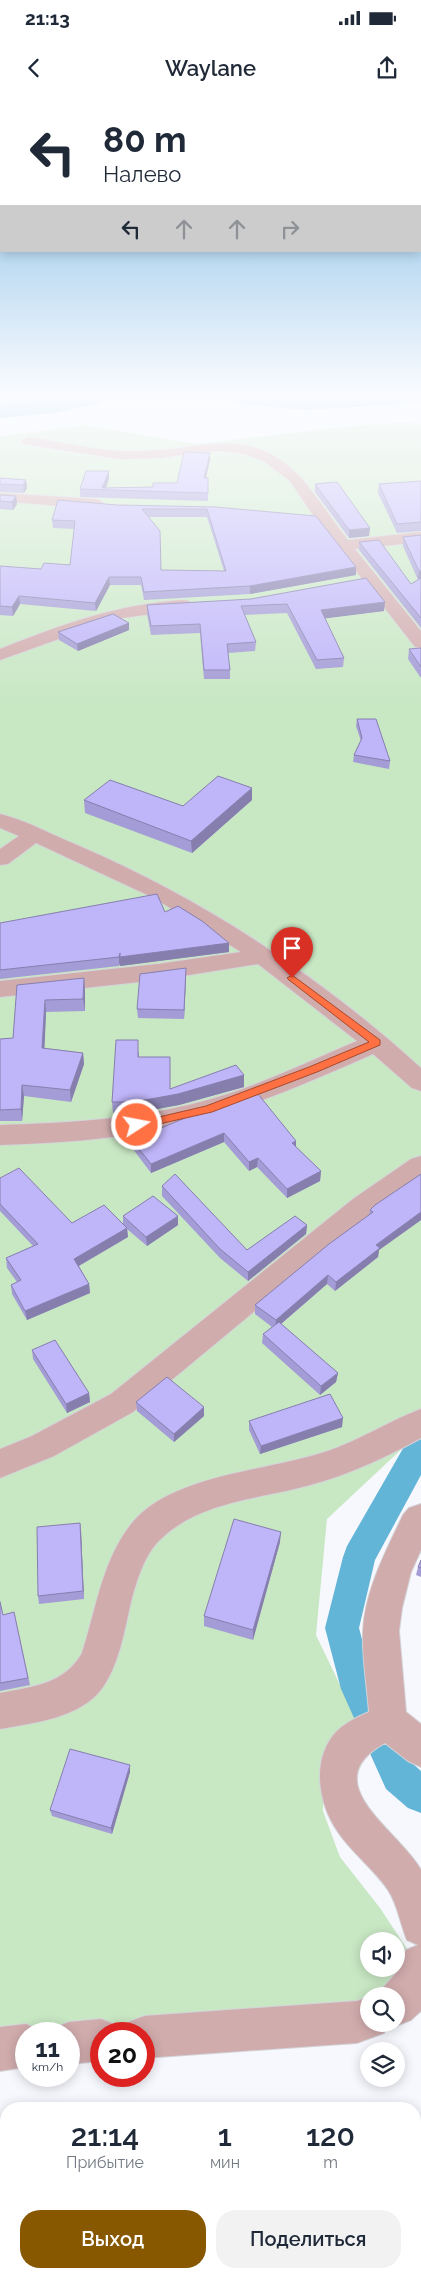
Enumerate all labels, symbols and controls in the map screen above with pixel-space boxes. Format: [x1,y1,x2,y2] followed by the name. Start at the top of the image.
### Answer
[25,7,70,29] text: 21:13
[20,54,48,82] icon: back
[373,54,401,82] icon: share
[165,55,256,81] text: Waylane
[103,119,187,160] text: 80 m
[20,120,85,185] icon: left
[103,161,181,187] text: Налево
[117,215,145,243] icon: left
[170,215,198,243] icon: ahead
[223,215,251,243] icon: ahead
[276,215,304,243] icon: right
[271,927,313,978] pin
[278,934,306,962] icon: arrive
[110,1098,162,1150] position arrow
[360,1932,405,2087] map controls
[360,1932,405,1977] button: sound
[360,1987,405,2032] button: search
[90,2022,155,2087] speed limit sign: 20
[35,2033,60,2063] text: 11
[360,2042,405,2087] button: layers
[32,2060,63,2074] text: km/h
[71,2118,139,2153] text: 21:14
[218,2118,232,2153] text: 1
[306,2118,355,2153] text: 120
[66,2153,144,2172] text: Прибытие
[210,2153,240,2172] text: мин
[323,2153,338,2172] text: m
[20,2210,206,2268] button: Выход
[216,2210,401,2268] button: Поделиться

